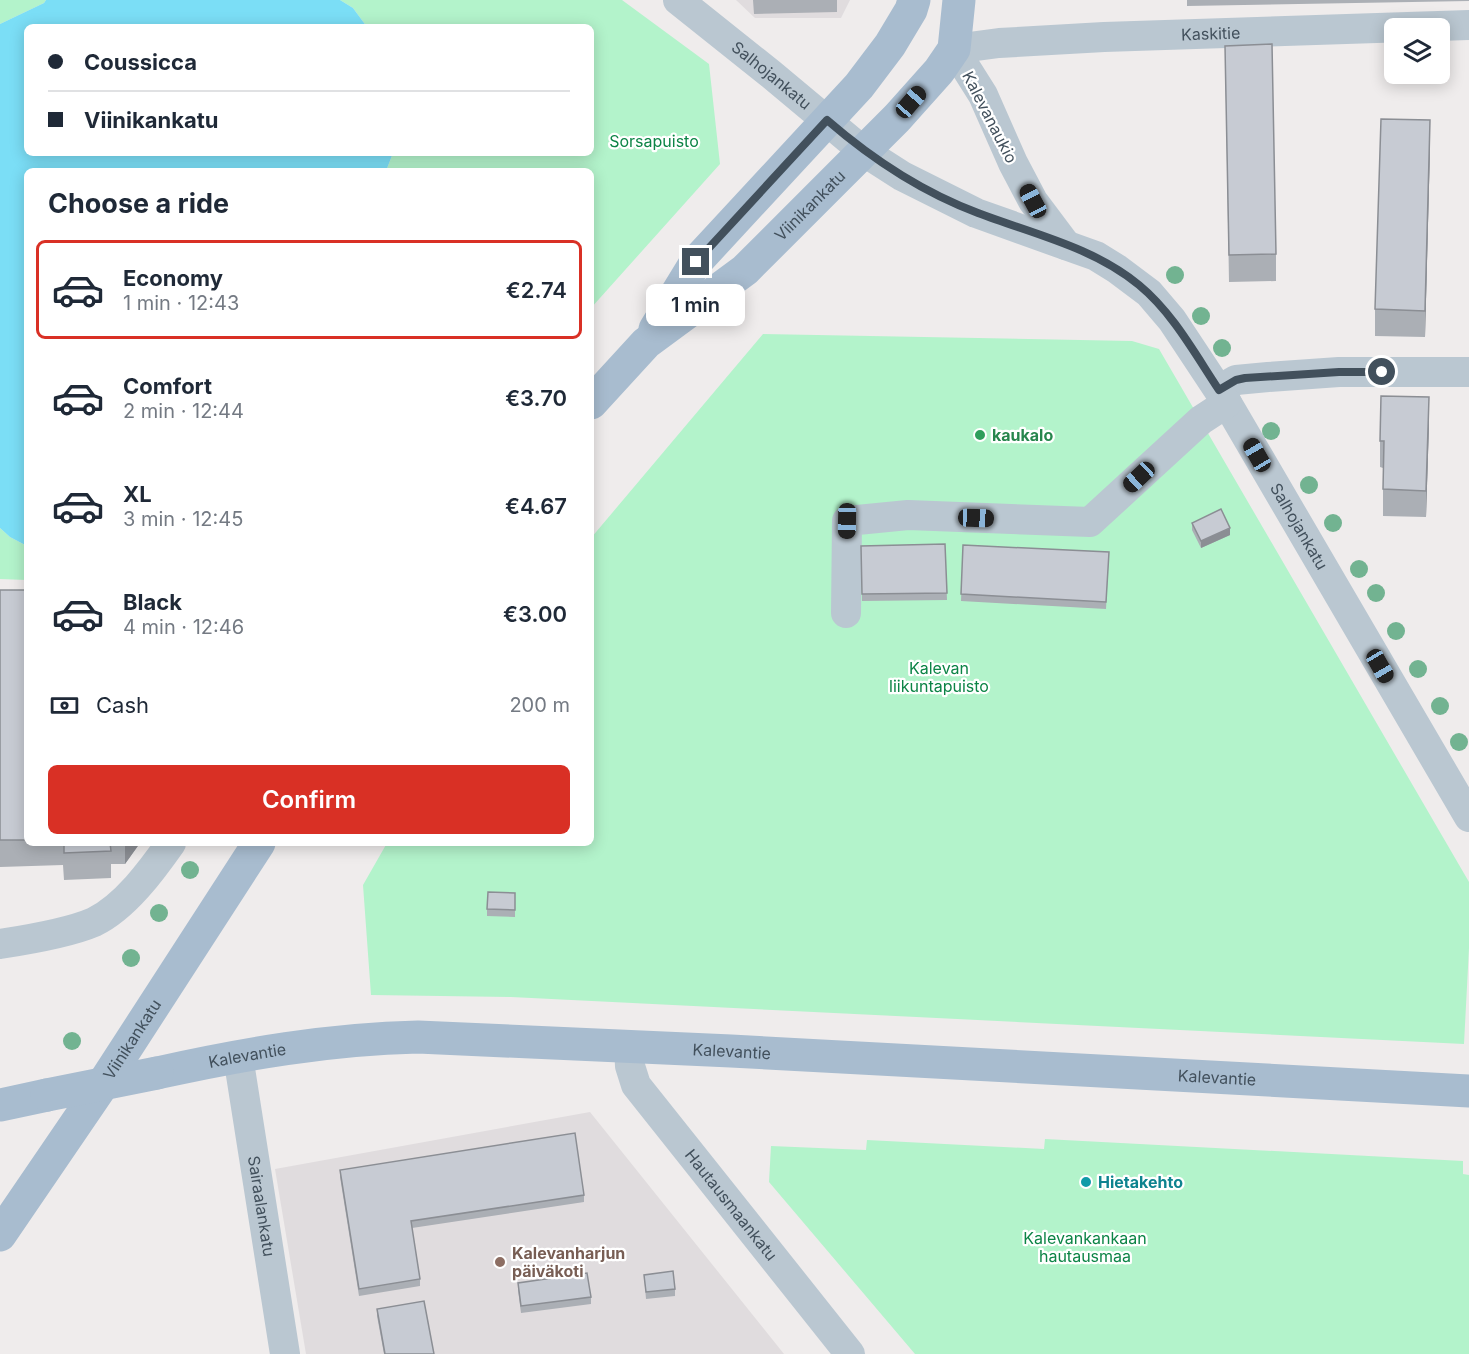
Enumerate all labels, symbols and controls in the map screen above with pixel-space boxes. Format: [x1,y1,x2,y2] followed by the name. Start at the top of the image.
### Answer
[1384,18,1450,84] map controls
[1384,18,1450,84] button: layers
[1181,23,1241,44] street label: Kaskitie
[728,37,815,114] street label: Salhojankatu
[84,49,197,75] text: Coussicca
[958,68,1022,166] street label: Kalevanaukio
[892,83,930,121] car
[84,107,219,133] text: Viinikankatu
[609,131,699,151] park label: Sorsapuisto
[770,166,849,245] street label: Viinikankatu
[1017,181,1049,221] car
[48,187,229,220] text: Choose a ride
[682,248,709,275] route end
[51,263,105,317] icon: car
[123,265,223,291] text: Economy
[506,277,567,303] text: €2.74
[646,283,746,325] callout: 1 min
[123,291,239,315] text: 1 min · 12:43
[671,293,720,317] text: 1 min
[1368,358,1395,385] route start
[51,371,105,425] icon: car
[123,373,212,399] text: Comfort
[505,385,567,411] text: €3.70
[123,399,244,423] text: 2 min · 12:44
[992,425,1053,445] place label: kaukalo
[973,428,987,442] marker: kaukalo
[1240,435,1274,475] car
[1120,458,1158,496] car
[51,479,105,533] icon: car
[1266,479,1332,573] street label: Salhojankatu
[123,481,152,507] text: XL
[505,493,567,519] text: €4.67
[838,503,856,539] car
[123,507,243,531] text: 3 min · 12:45
[958,508,994,528] car
[51,587,105,641] icon: car
[123,589,182,615] text: Black
[503,601,567,627] text: €3.00
[123,615,244,639] text: 4 min · 12:46
[1363,646,1397,686] car
[889,658,989,696] park label: Kalevan liikuntapuisto
[48,689,81,722] icon: cash
[96,692,149,718] text: Cash
[509,693,570,717] text: 200 m
[48,765,570,834] button: Confirm
[99,995,165,1083] street label: Viinikankatu
[207,1039,287,1072] street label: Kalevantie
[692,1039,771,1063] street label: Kalevantie
[1177,1065,1257,1089] street label: Kalevantie
[681,1145,782,1264] street label: Hautausmaankatu
[244,1154,279,1258] street label: Sairaalankatu
[1098,1172,1183,1192] place label: Hietakehto
[1079,1175,1093,1189] marker: Hietakehto
[1023,1228,1147,1266] park label: Kalevankankaan hautausmaa
[512,1243,625,1281] place label: Kalevanharjun päiväkoti
[493,1255,507,1269] marker: Kalevanharjun päiväkoti

